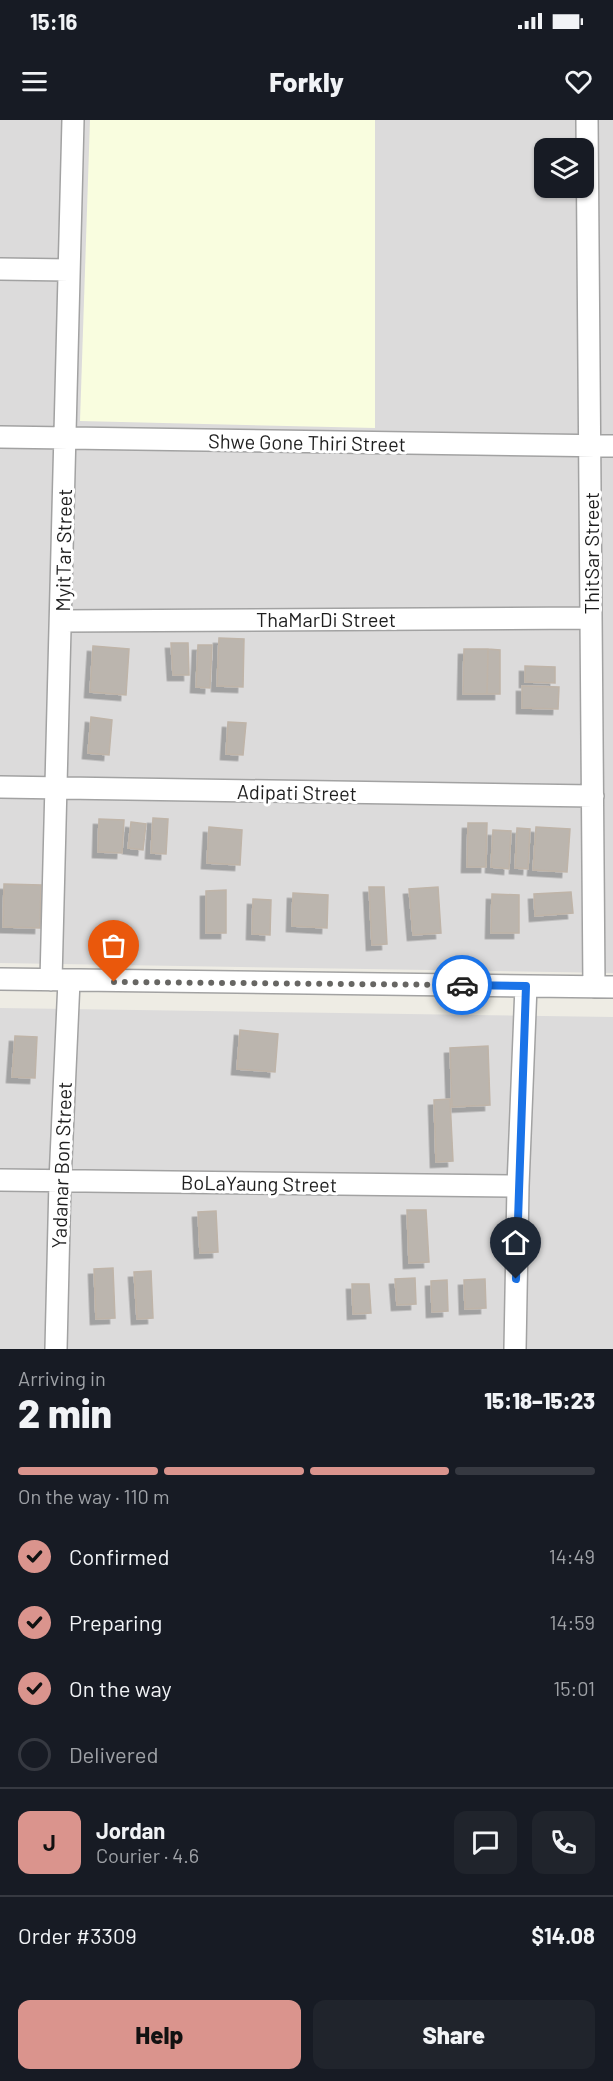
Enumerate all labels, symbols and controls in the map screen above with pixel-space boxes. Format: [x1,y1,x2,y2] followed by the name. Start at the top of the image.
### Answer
[30,8,77,34] text: 15:16
[18,65,51,98] icon: menu
[269,65,344,97] text: Forkly
[562,65,595,98] icon: heart
[534,138,594,198] map controls
[534,138,594,198] button: layers
[208,428,406,456] street label: Shwe Gone Thiri Street
[50,488,76,612] street label: MyitTar Street
[579,492,603,614] street label: ThitSar Street
[256,607,396,631] street label: ThaMarDi Street
[237,779,357,805] street label: Adipati Street
[88,920,139,982] pin
[97,929,130,962] icon: bag
[432,955,492,1015] courier
[446,969,479,1002] icon: car
[46,1081,76,1249] street label: Yadanar Bon Street
[181,1170,337,1196] street label: BoLaYaung Street
[490,1217,541,1279] pin
[499,1226,532,1259] icon: home
[18,1366,106,1390] text: Arriving in
[484,1387,595,1413] text: 15:18–15:23
[18,1389,112,1436] text: 2 min
[18,1484,169,1508] text: On the way · 110 m
[18,1540,51,1573] icon: check
[69,1543,169,1569] text: Confirmed
[549,1544,595,1568] text: 14:49
[18,1606,51,1639] icon: check
[69,1609,162,1635] text: Preparing
[550,1610,595,1634] text: 14:59
[18,1672,51,1705] icon: check
[69,1675,172,1701] text: On the way
[553,1676,595,1700] text: 15:01
[69,1741,158,1767] text: Delivered
[454,1811,517,1874] button: chat
[532,1811,595,1874] button: phone
[96,1817,165,1843] text: Jordan
[43,1829,56,1855] text: J
[96,1843,199,1867] text: Courier · 4.6
[18,1922,137,1948] text: Order #3309
[532,1922,595,1948] text: $14.08
[18,2000,301,2069] button: Help
[313,2000,595,2069] button: Share

